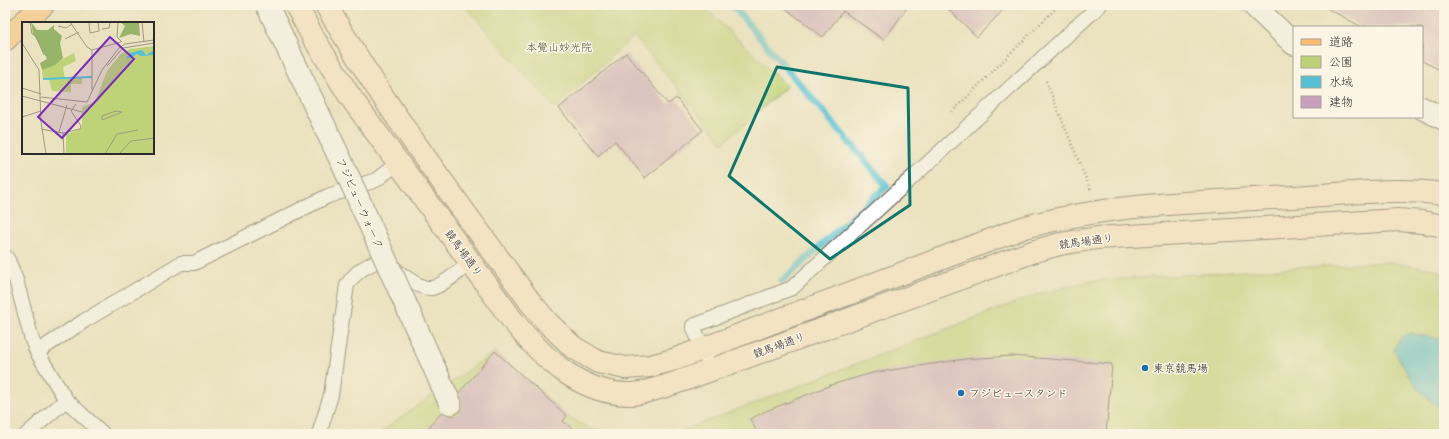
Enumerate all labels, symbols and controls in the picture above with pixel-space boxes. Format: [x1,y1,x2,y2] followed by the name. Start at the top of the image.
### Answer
[22,22,154,154] inset map
[1293,26,1423,118] legend
[1329,36,1353,51] text: 道路
[526,42,592,55] park label: 本覺山妙光院
[1329,56,1353,71] text: 公園
[1329,76,1353,91] text: 水域
[1329,96,1353,111] text: 建物
[333,156,384,251] street label: フジビューウォーク
[441,228,484,280] street label: 競馬場通り
[1058,232,1114,253] street label: 競馬場通り
[751,331,808,362] street label: 競馬場通り
[1140,363,1150,373] marker: 東京競馬場
[1153,363,1208,376] place label: 東京競馬場
[956,388,966,398] marker: フジビュースタンド
[969,389,1068,401] place label: フジビュースタンド

